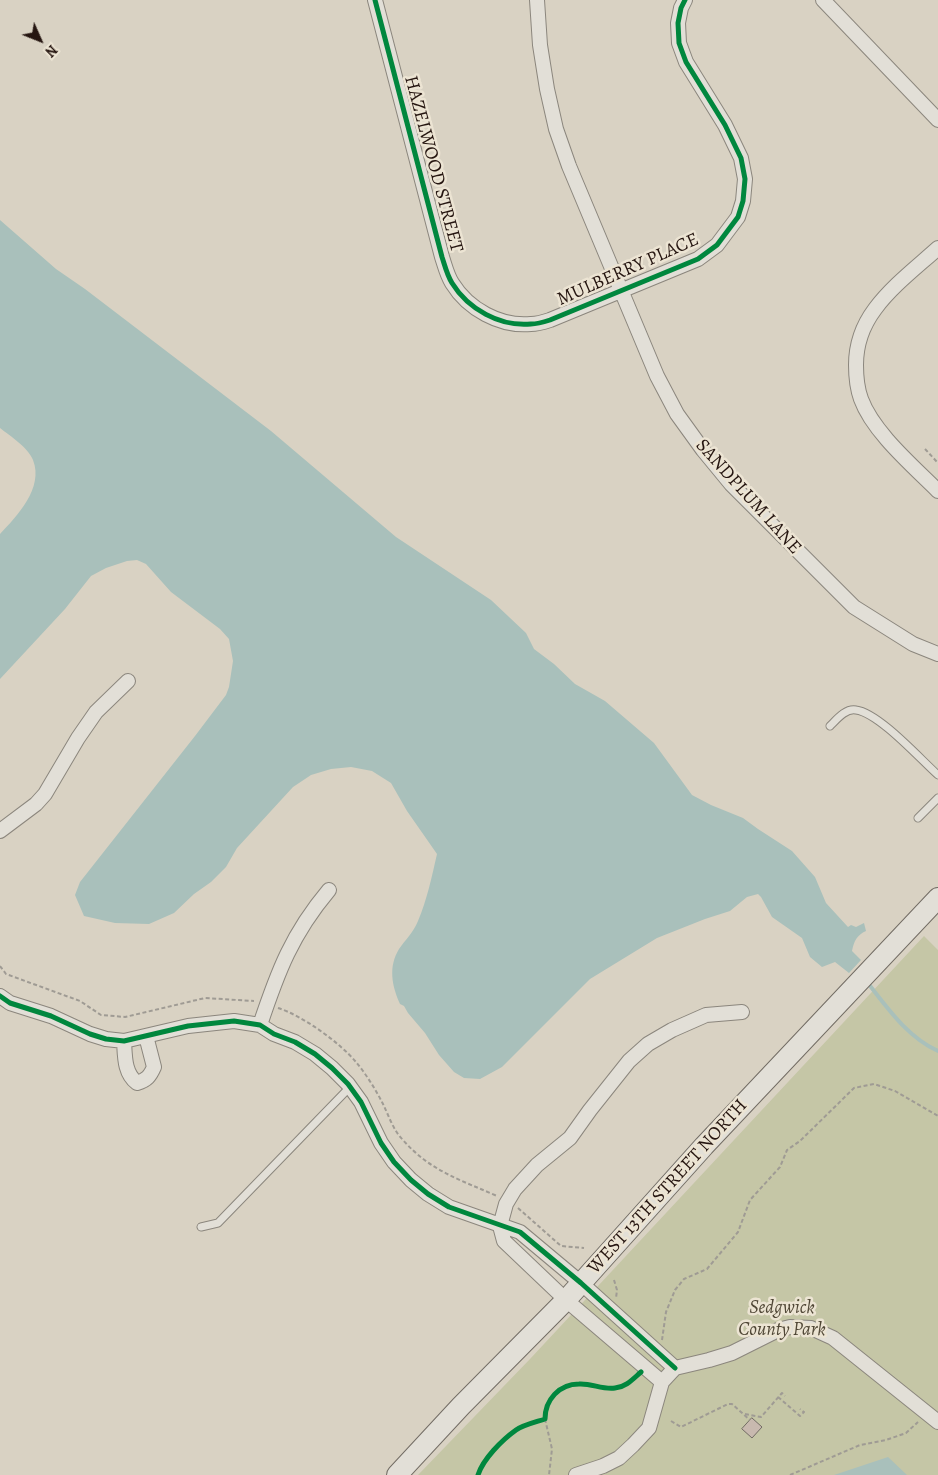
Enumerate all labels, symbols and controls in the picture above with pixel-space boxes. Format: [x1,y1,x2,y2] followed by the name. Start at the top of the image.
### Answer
[15,15,65,65] north arrow
[41,40,62,61] text: N
[398,73,468,255] street label: HAZELWOOD STREET
[554,229,702,311] street label: MULBERRY PLACE
[690,435,806,559] street label: SANDPLUM LANE
[583,1095,753,1279] street label: WEST 13TH STREET NORTH
[738,1297,826,1341] park label: Sedgwick County Park

